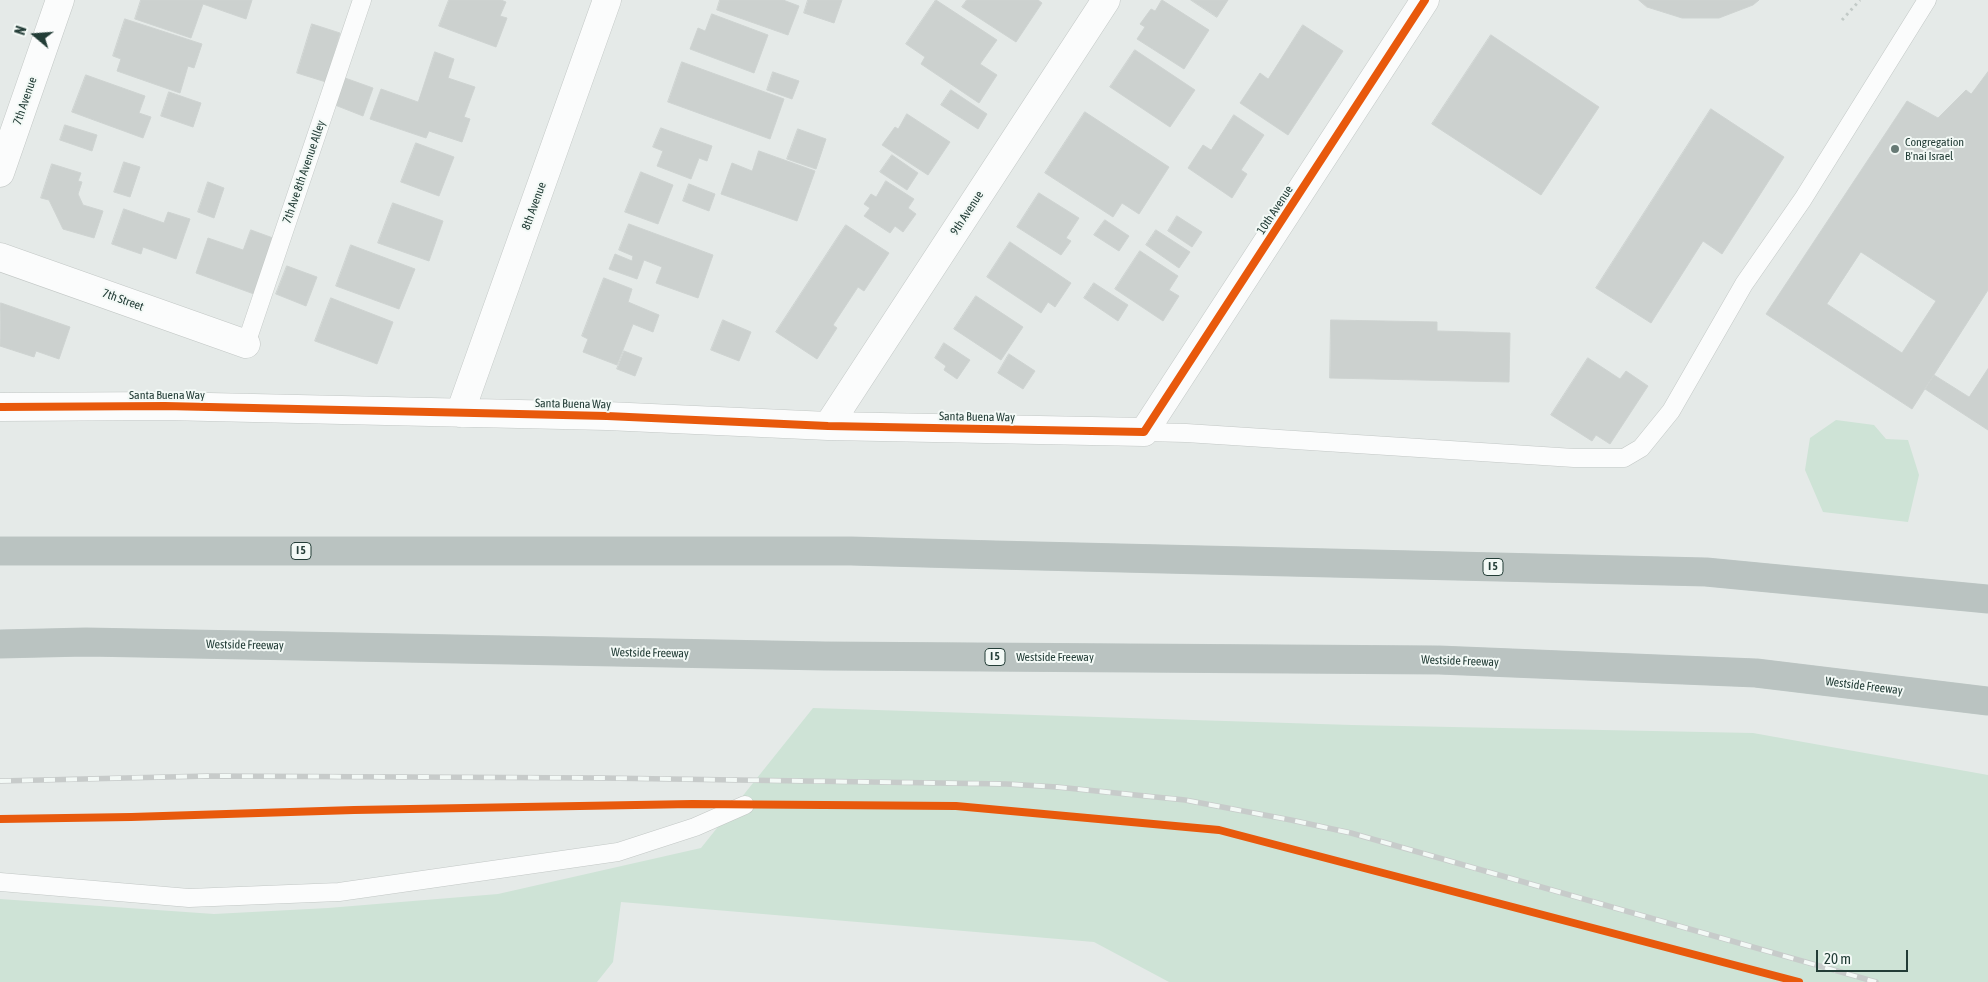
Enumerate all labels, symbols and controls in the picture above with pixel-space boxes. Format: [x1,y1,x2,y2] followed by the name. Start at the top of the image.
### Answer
[10,10,60,60] north arrow
[12,24,30,37] text: N
[10,75,40,127] street label: 7th Avenue
[280,119,328,225] street label: 7th Ave 8th Avenue Alley
[1905,135,1964,163] place label: Congregation B'nai Israel
[1889,143,1901,155] marker: Congregation B'nai Israel
[519,180,549,232] street label: 8th Avenue
[1254,183,1296,237] street label: 10th Avenue
[947,188,987,238] street label: 9th Avenue
[100,286,146,314] street label: 7th Street
[129,388,205,402] street label: Santa Buena Way
[535,396,611,412] street label: Santa Buena Way
[939,409,1015,425] street label: Santa Buena Way
[291,542,311,560] road number: I 5
[1483,558,1503,576] road number: I 5
[206,637,284,653] street label: Westside Freeway
[611,645,689,661] street label: Westside Freeway
[985,649,1005,666] road number: I 5
[1016,650,1094,664] street label: Westside Freeway
[1421,652,1499,670] street label: Westside Freeway
[1825,674,1903,698] street label: Westside Freeway
[1818,940,1910,972] scale bar
[1824,950,1851,967] text: 20 m

